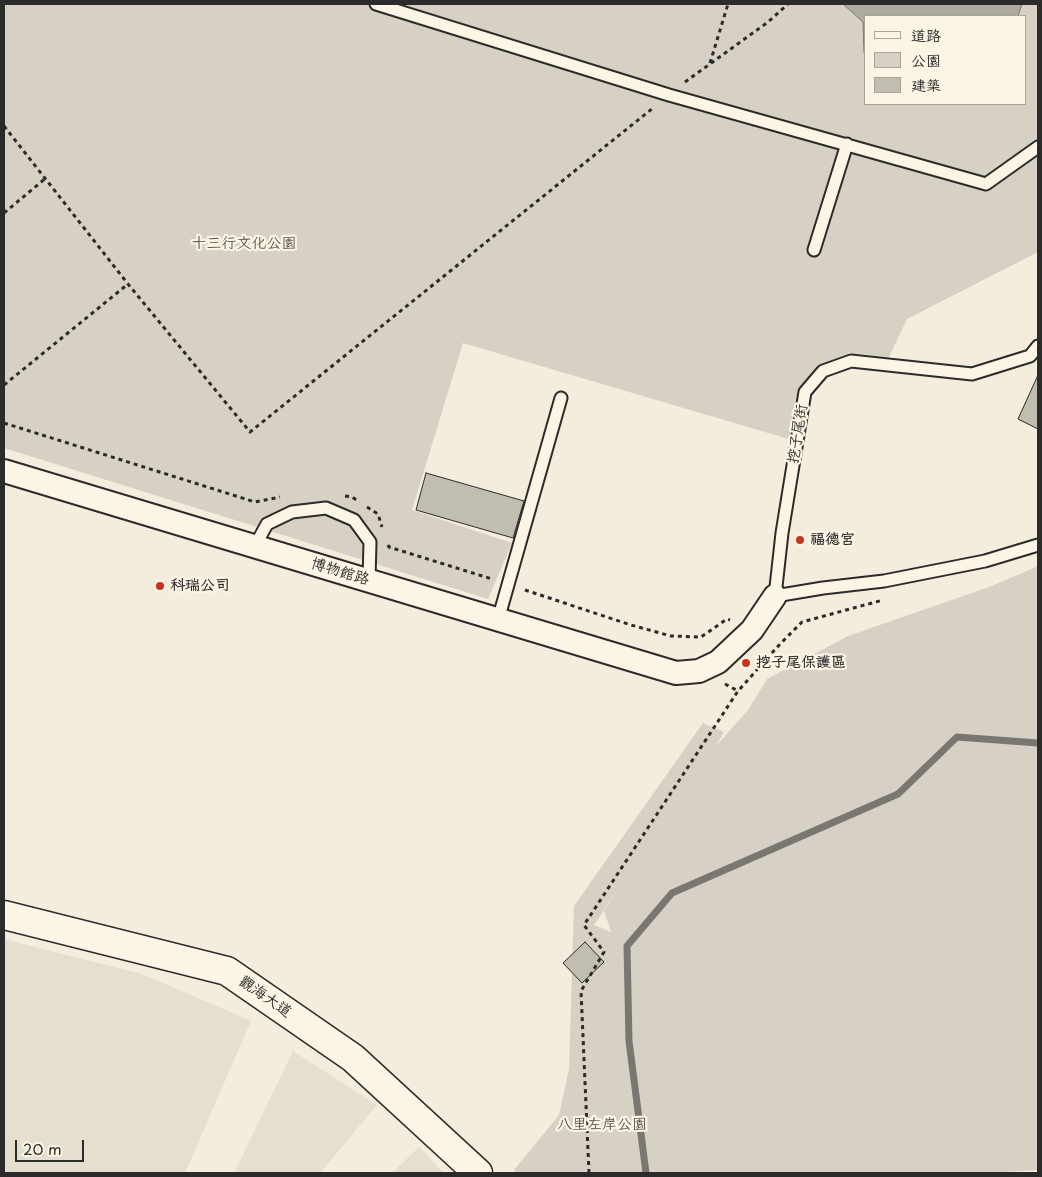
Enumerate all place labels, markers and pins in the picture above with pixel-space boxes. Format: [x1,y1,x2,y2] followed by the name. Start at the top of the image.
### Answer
[810,531,855,549] place label: 福德宮
[794,534,806,546] marker: 福德宮
[170,577,230,595] place label: 科瑞公司
[154,580,166,592] marker: 科瑞公司
[756,654,846,672] place label: 挖子尾保護區
[740,657,752,669] marker: 挖子尾保護區

